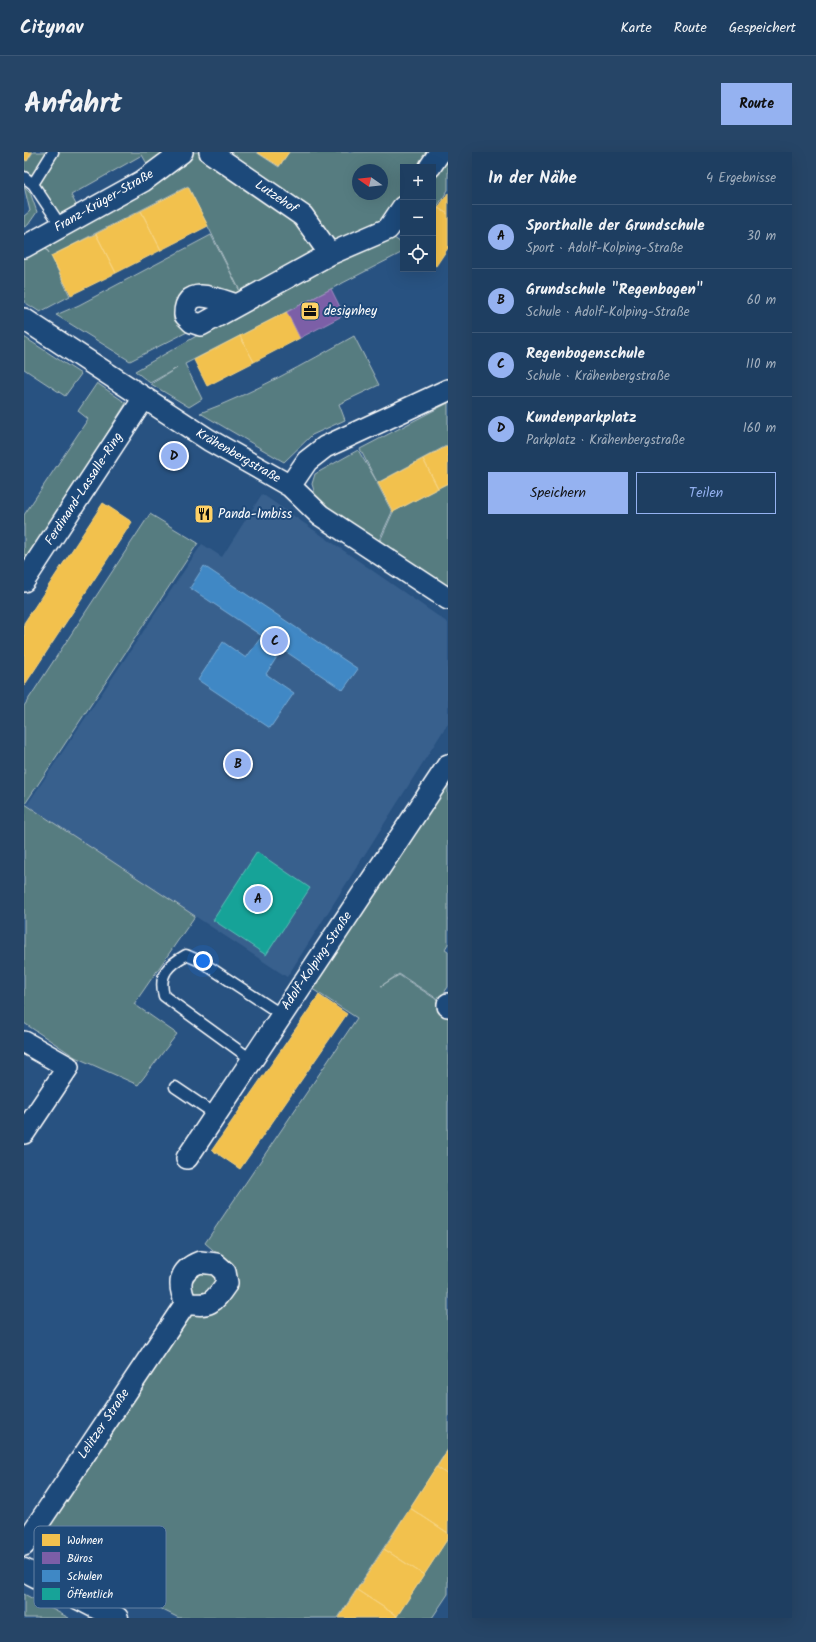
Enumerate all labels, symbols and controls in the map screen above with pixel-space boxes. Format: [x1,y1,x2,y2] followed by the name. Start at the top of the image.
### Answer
[20,13,83,43] text: Citynav
[621,17,652,39] text: Karte
[674,17,707,39] text: Route
[729,17,796,39] text: Gespeichert
[24,82,122,127] text: Anfahrt
[721,83,792,125] button: Route
[50,164,158,238] street label: Franz-Krüger-Straße
[352,164,388,200] north arrow
[400,164,436,272] map controls
[400,164,436,200] button: +
[488,165,577,192] text: In der Nähe
[706,168,776,189] text: 4 Ergebnisse
[250,175,303,220] street label: Lutzehof
[400,200,436,236] button: −
[526,214,705,238] text: Sporthalle der Grundschule
[497,226,505,247] text: A
[747,226,776,247] text: 30 m
[400,236,436,272] button: locate
[526,238,683,259] text: Sport · Adolf-Kolping-Straße
[526,278,703,302] text: Grundschule "Regenbogen"
[497,290,505,311] text: B
[747,290,776,311] text: 60 m
[299,300,321,322] office icon: designhey
[324,301,378,322] place label: designhey
[526,302,690,323] text: Schule · Adolf-Kolping-Straße
[526,342,645,366] text: Regenbogenschule
[497,354,505,375] text: C
[746,354,776,375] text: 110 m
[526,366,670,387] text: Schule · Krähenbergstraße
[526,406,637,430] text: Kundenparkplatz
[497,418,505,439] text: D
[743,418,776,439] text: 160 m
[191,423,285,489] street label: Krähenbergstraße
[39,428,129,550] street label: Ferdinand-Lassalle-Ring
[526,430,685,451] text: Parkplatz · Krähenbergstraße
[161,441,187,471] pin: D
[488,472,628,514] button: Speichern
[636,472,776,514] button: Teilen
[193,503,215,525] restaurant icon: Panda-Imbiss
[218,504,292,525] place label: Panda-Imbiss
[262,626,288,656] pin: C
[225,749,251,779] pin: B
[245,884,271,914] pin: A
[276,907,358,1015] street label: Adolf-Kolping-Straße
[193,951,213,971] your location
[73,1384,135,1464] street label: Lelitzer Straße
[34,1526,166,1608] legend
[67,1532,103,1550] text: Wohnen
[67,1550,93,1568] text: Büros
[67,1568,103,1586] text: Schulen
[67,1586,113,1604] text: Öffentlich

